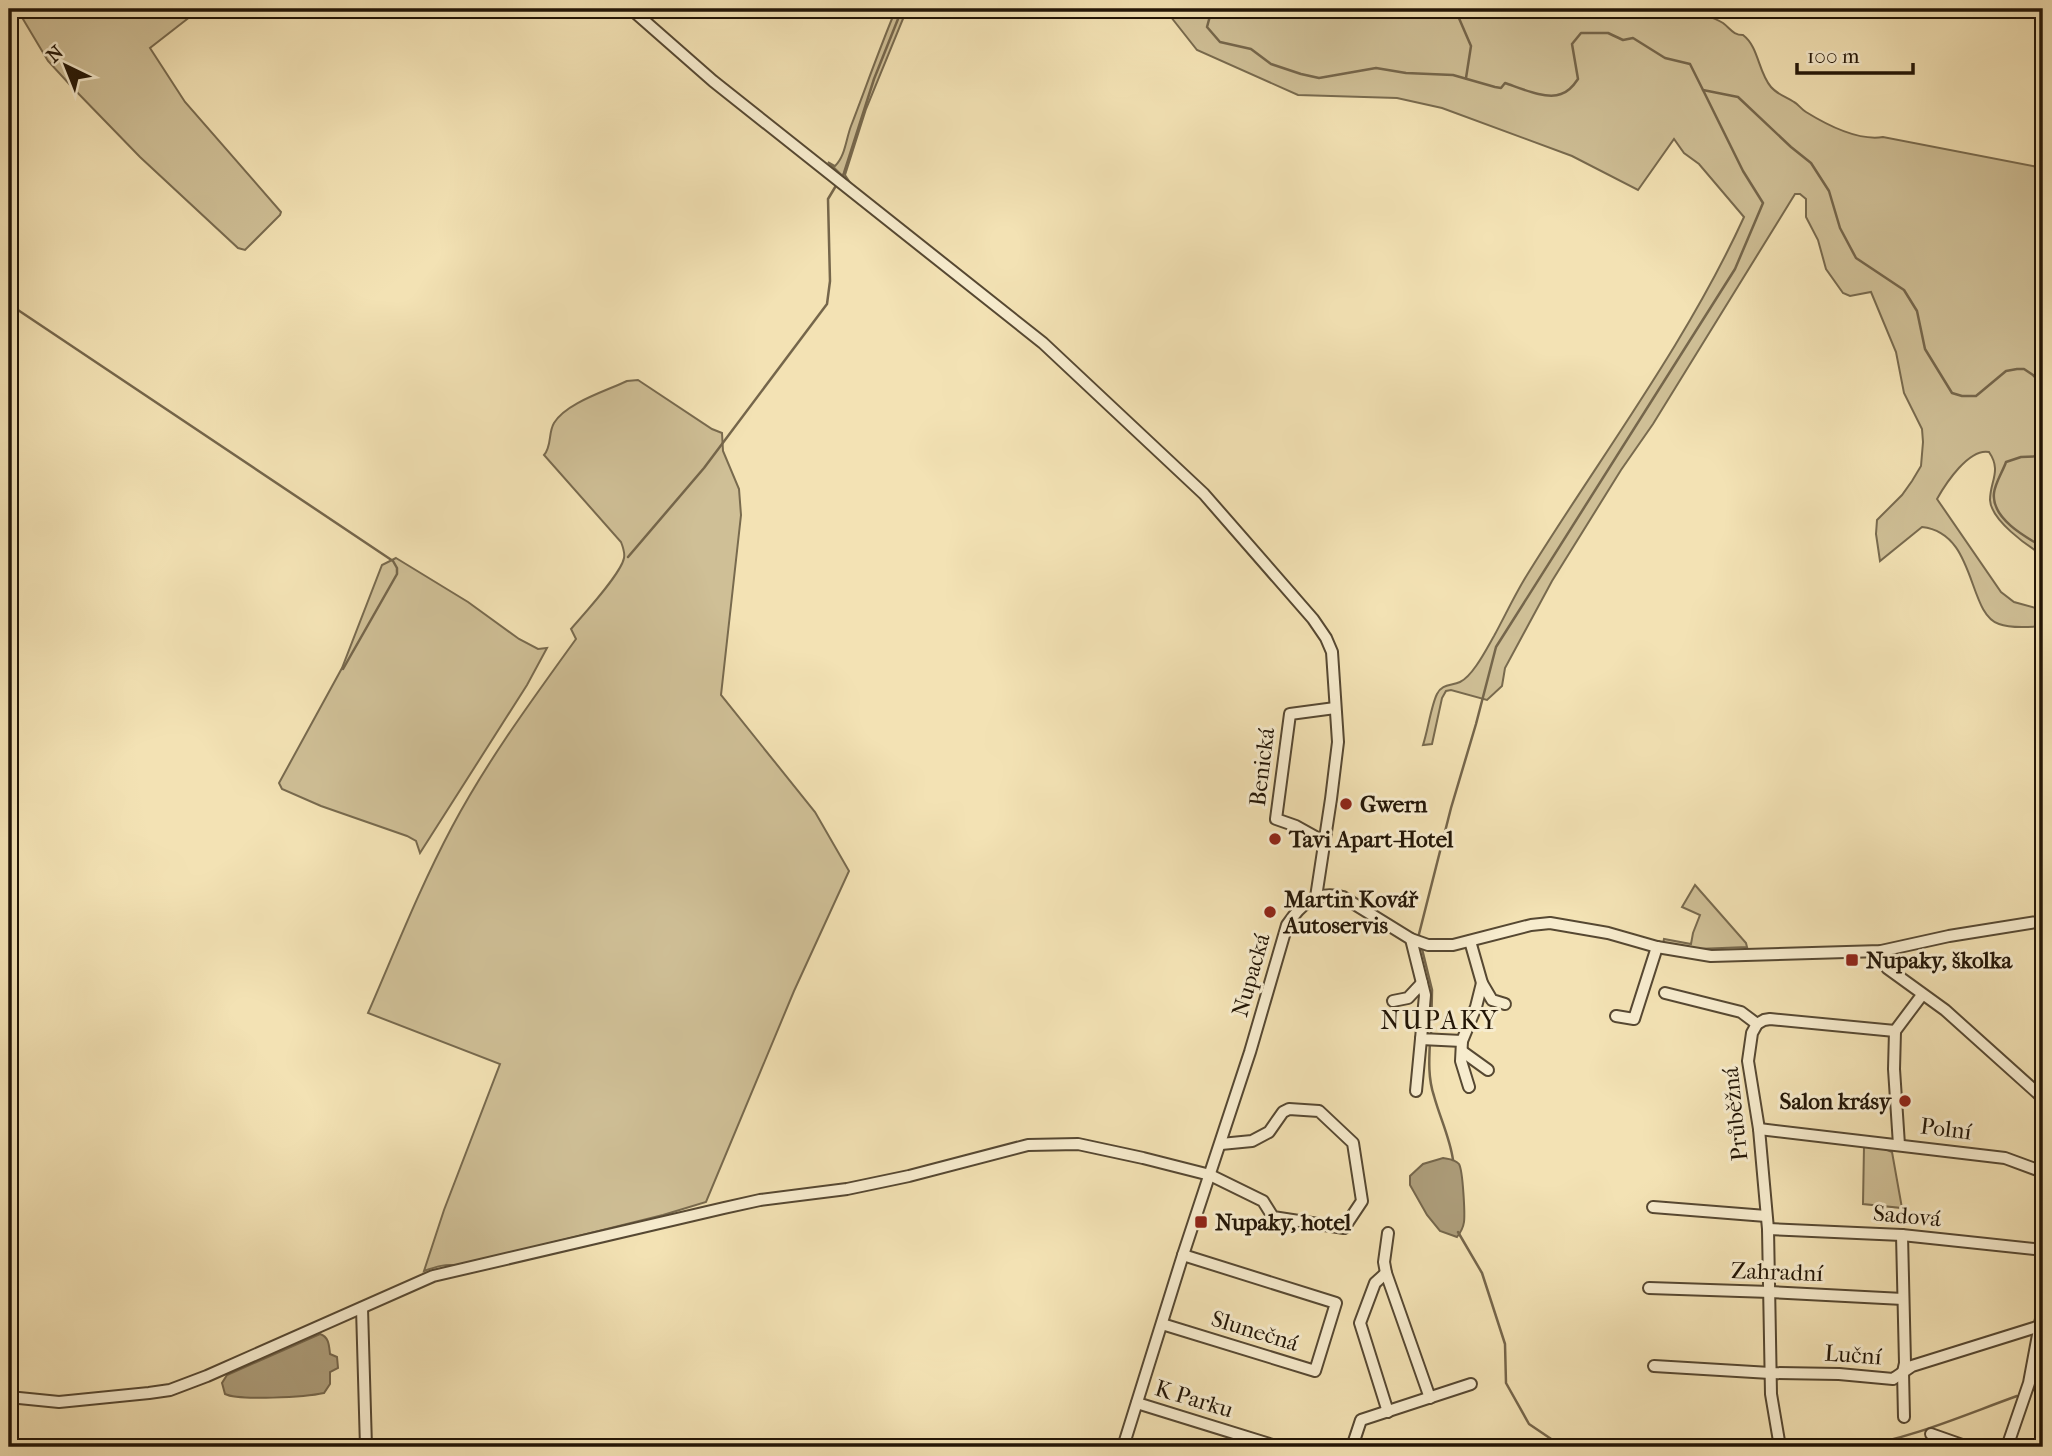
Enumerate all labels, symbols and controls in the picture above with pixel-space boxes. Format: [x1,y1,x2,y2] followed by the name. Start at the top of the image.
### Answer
[32,32,102,102] north arrow
[1797,32,1912,76] scale bar
[42,41,68,67] text: N
[1807,44,1860,68] text: 100 m
[1244,726,1280,808] street label: Benická
[1360,791,1428,818] place label: Gwern
[1338,796,1354,812] marker: Gwern
[1288,826,1454,853] place label: Tavi Apart-Hotel
[1267,831,1283,847] marker: Tavi Apart-Hotel
[1282,886,1419,939] place label: Martin Kovář Autoservis
[1262,904,1278,920] marker: Martin Kovář Autoservis
[1226,930,1276,1020] street label: Nupacká
[1866,947,2014,974] place label: Nupaky, školka
[1844,952,1860,968] marker: Nupaky, školka
[1380,1005,1500,1036] district label: NUPAKY
[1717,1065,1753,1162] street label: Průběžná
[1780,1088,1893,1115] place label: Salon krásy
[1897,1093,1913,1109] marker: Salon krásy
[1919,1112,1973,1146] street label: Polní
[1872,1200,1943,1232] street label: Sadová
[1215,1209,1352,1236] place label: Nupaky, hotel
[1193,1214,1209,1230] marker: Nupaky, hotel
[1730,1257,1824,1287] street label: Zahradní
[1208,1305,1302,1357] street label: Slunečná
[1824,1340,1883,1370] street label: Luční
[1152,1374,1236,1424] street label: K Parku

